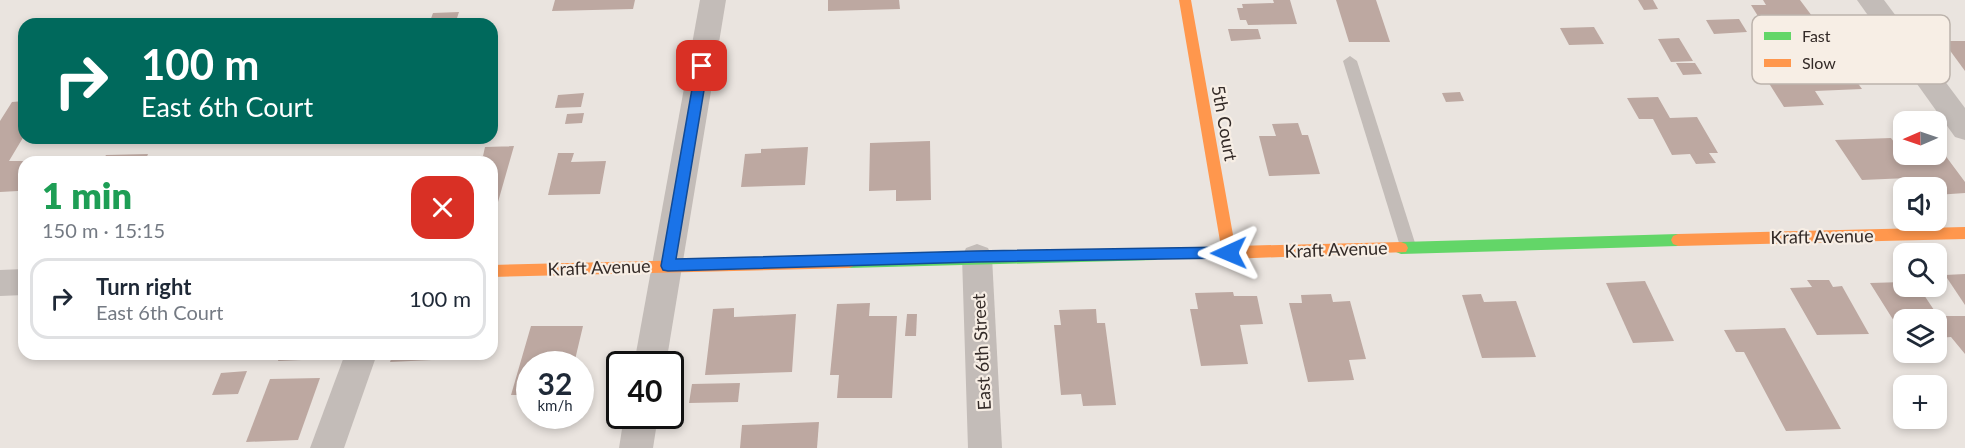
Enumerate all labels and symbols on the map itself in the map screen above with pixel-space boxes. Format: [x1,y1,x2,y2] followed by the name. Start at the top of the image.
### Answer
[1752,15,1950,84] legend
[1802,26,1831,45] text: Fast
[676,40,727,91] pin
[1802,53,1836,72] text: Slow
[1208,83,1243,163] street label: 5th Court
[1893,111,1947,165] north arrow
[1197,221,1261,285] position arrow
[1770,224,1874,248] street label: Kraft Avenue
[1284,236,1388,262] street label: Kraft Avenue
[547,254,651,280] street label: Kraft Avenue
[967,292,995,411] street label: East 6th Street
[606,351,684,429] speed limit sign: 40

